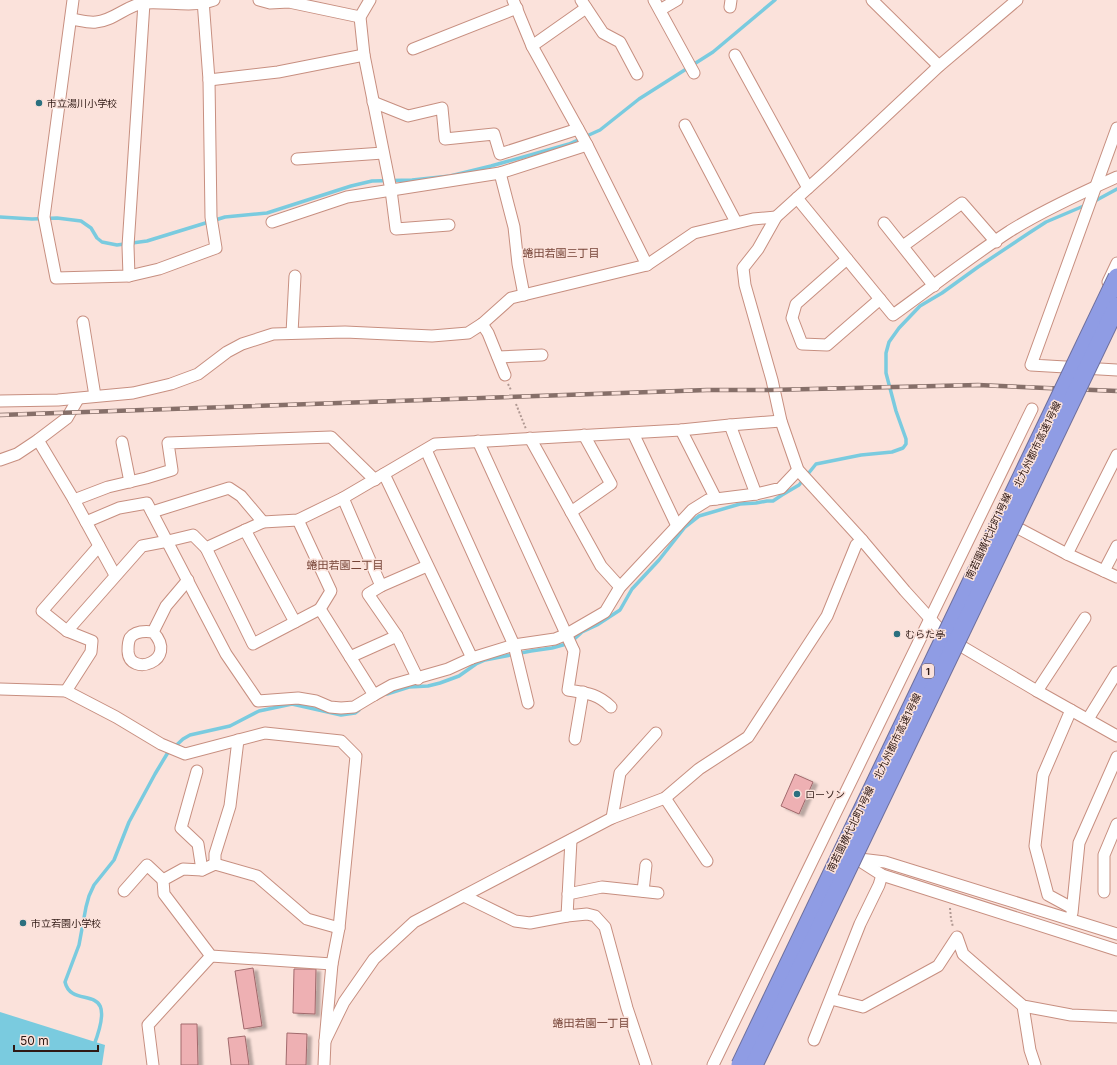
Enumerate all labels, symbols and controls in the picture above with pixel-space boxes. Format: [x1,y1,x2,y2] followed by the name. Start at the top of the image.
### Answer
[47,97,117,109] place label: 市立湯川小学校
[34,98,44,108] marker: 市立湯川小学校
[523,246,600,260] district label: 蜷田若園三丁目
[1011,399,1063,489] street label: 北九州都市高速1号線
[963,491,1013,581] street label: 南若園横代北町1号線
[307,558,384,572] district label: 蜷田若園二丁目
[905,628,945,640] place label: むらた亭
[892,629,902,639] marker: むらた亭
[922,664,934,678] road number: 1
[871,691,923,781] street label: 北九州都市高速1号線
[824,784,876,874] street label: 南若園横代北町1号線
[805,788,845,800] place label: ローソン
[792,789,802,799] marker: ローソン
[31,917,101,929] place label: 市立若園小学校
[18,918,28,928] marker: 市立若園小学校
[553,1016,630,1030] district label: 蜷田若園一丁目
[14,1027,98,1053] scale bar
[20,1033,49,1048] text: 50 m

